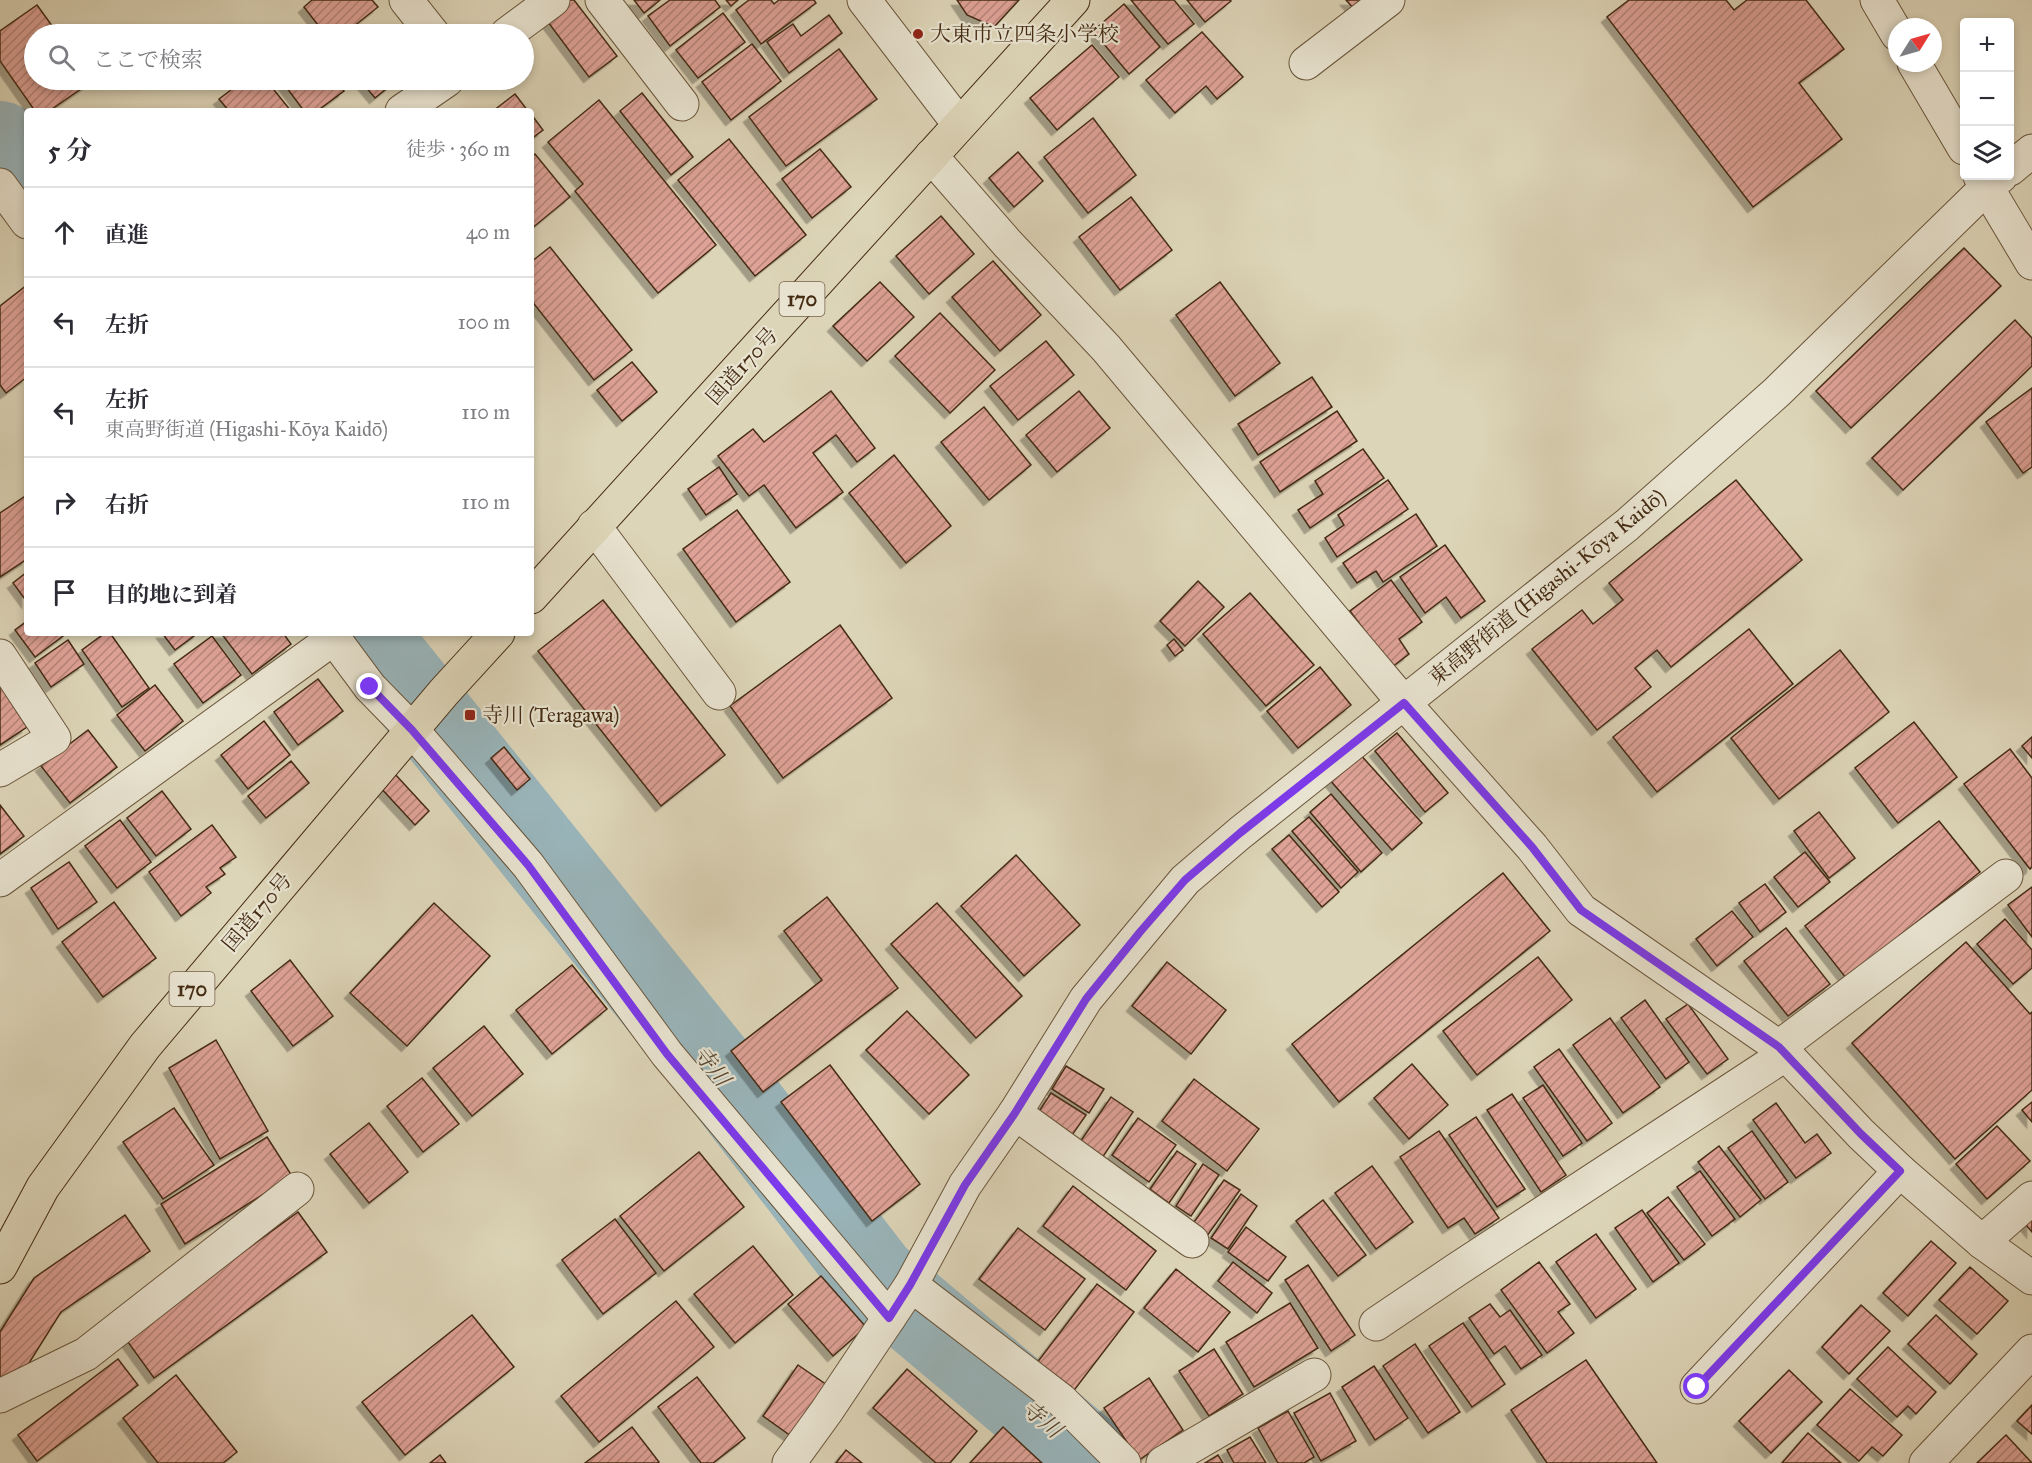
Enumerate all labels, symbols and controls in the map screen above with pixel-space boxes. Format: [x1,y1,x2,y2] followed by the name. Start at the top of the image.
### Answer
[1888,18,1942,72] north arrow
[1960,18,2014,180] map controls
[1960,18,2014,72] button: +
[930,21,1119,47] place label: 大東市立四条小学校
[24,24,534,90] search box
[911,27,925,41] marker: 大東市立四条小学校
[45,41,78,74] icon: search
[93,46,203,73] text: ここで検索
[1960,72,2014,126] button: −
[1960,126,2014,180] button: layers
[48,134,92,166] text: 5 分
[406,137,510,161] text: 徒歩 · 360 m
[48,216,81,249] icon: ahead
[466,220,510,244] text: 40 m
[105,221,149,248] text: 直進
[780,282,824,316] road number: 170
[48,306,81,339] icon: left
[458,310,510,334] text: 100 m
[105,311,149,338] text: 左折
[701,322,783,410] street label: 国道170号
[105,386,149,413] text: 左折
[48,396,81,429] icon: left
[462,400,510,424] text: 110 m
[105,417,388,441] text: 東高野街道 (Higashi-Kōya Kaidō)
[1423,483,1671,691] street label: 東高野街道 (Higashi-Kōya Kaidō)
[48,486,81,519] icon: right
[462,490,510,514] text: 110 m
[105,491,149,518] text: 右折
[48,576,81,609] icon: arrive
[105,581,237,608] text: 目的地に到着
[356,673,382,699] route end
[482,702,620,728] place label: 寺川 (Teragawa)
[463,708,477,722] marker: 寺川 (Teragawa)
[217,867,297,957] street label: 国道170号
[170,972,214,1006] road number: 170
[688,1040,737,1093] water label: 寺川
[1683,1373,1709,1399] route start
[1016,1395,1069,1445] water label: 寺川

